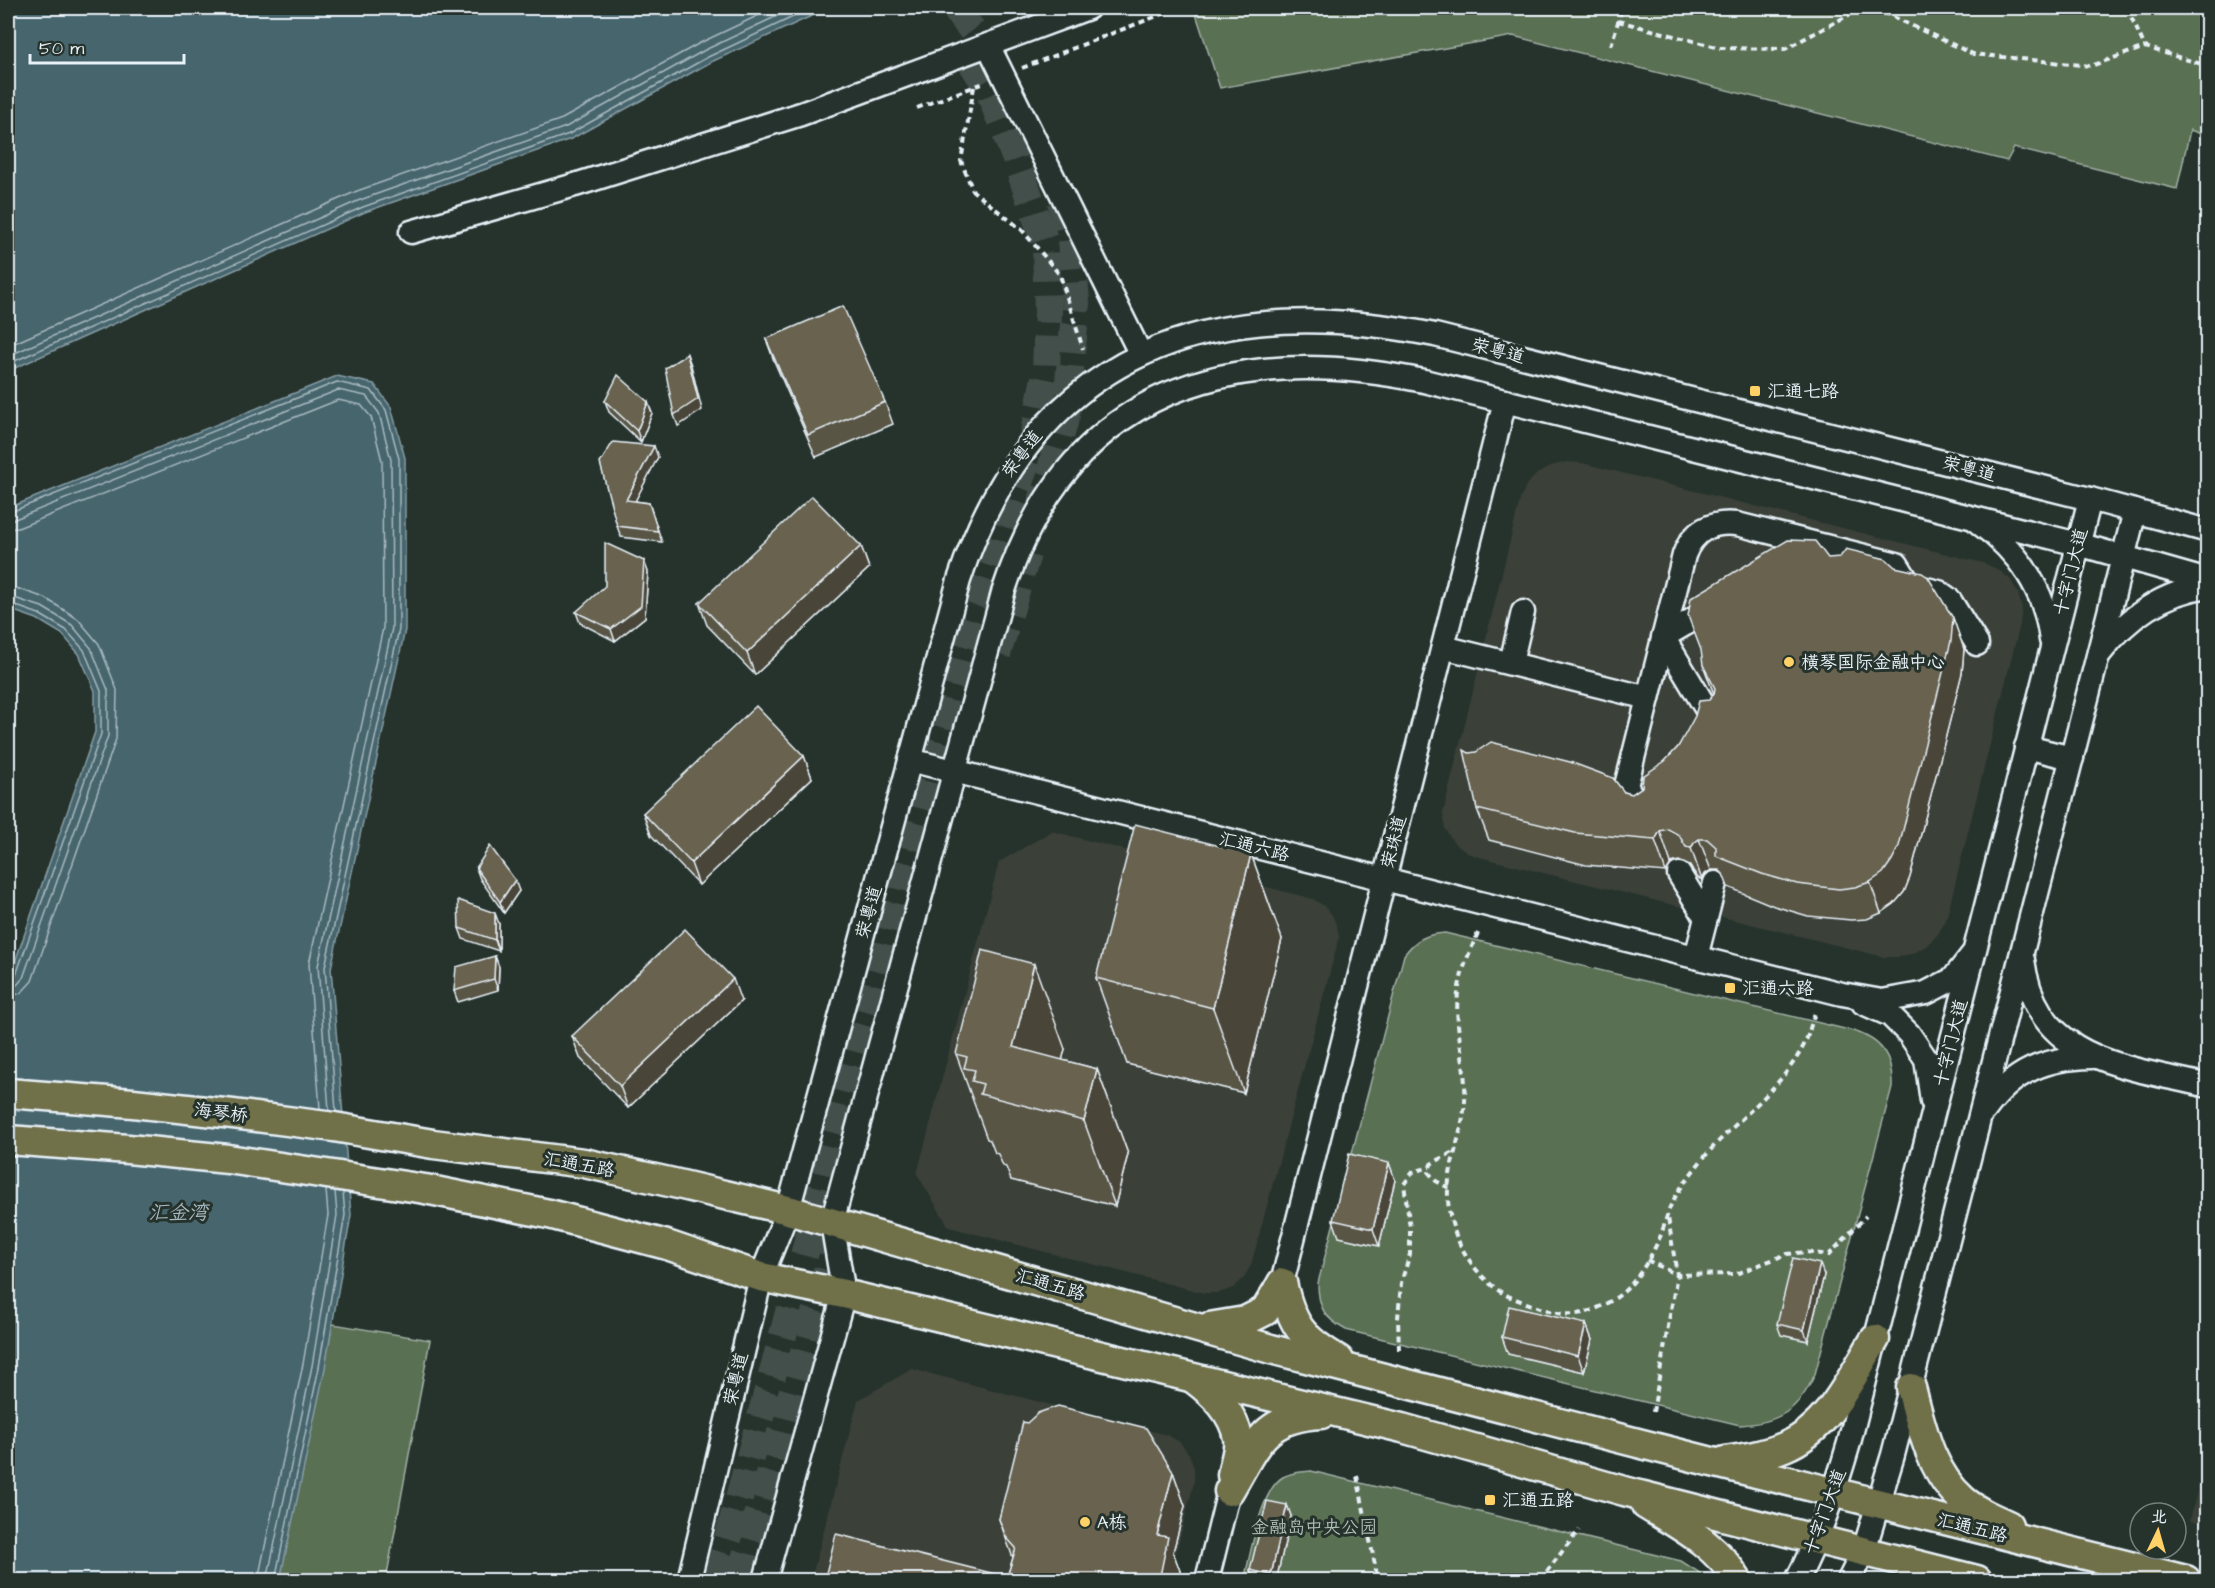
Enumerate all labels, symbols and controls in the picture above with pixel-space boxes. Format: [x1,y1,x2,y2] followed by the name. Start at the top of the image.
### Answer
[30,27,184,65] scale bar
[39,36,84,61] text: 50 m
[1469,332,1527,370] street label: 荣粤道
[1767,379,1839,404] place label: 汇通七路
[1748,384,1762,398] marker: 汇通七路
[996,425,1048,483] street label: 荣粤道
[1940,450,1998,488] street label: 荣粤道
[2048,525,2094,619] street label: 十字门大道
[1801,650,1945,675] place label: 横琴国际金融中心
[1782,655,1796,669] marker: 横琴国际金融中心
[1375,813,1413,871] street label: 荣珠道
[1216,826,1292,868] street label: 汇通六路
[850,883,888,941] street label: 荣粤道
[1742,976,1814,1001] place label: 汇通六路
[1723,981,1737,995] marker: 汇通六路
[1928,996,1974,1090] street label: 十字门大道
[193,1097,249,1129] street label: 海琴桥
[541,1146,617,1184] street label: 汇通五路
[148,1199,211,1227] water label: 汇金湾
[1012,1263,1088,1307] street label: 汇通五路
[718,1350,754,1408] street label: 荣粤道
[1798,1465,1852,1559] street label: 十字门大道
[1502,1488,1574,1513] place label: 汇通五路
[1483,1493,1497,1507] marker: 汇通五路
[2128,1501,2188,1561] north arrow
[2150,1505,2168,1529] text: 北
[1934,1507,2010,1549] street label: 汇通五路
[1097,1510,1127,1535] place label: A栋
[1078,1515,1092,1529] marker: A栋
[1251,1515,1377,1540] park label: 金融岛中央公园

